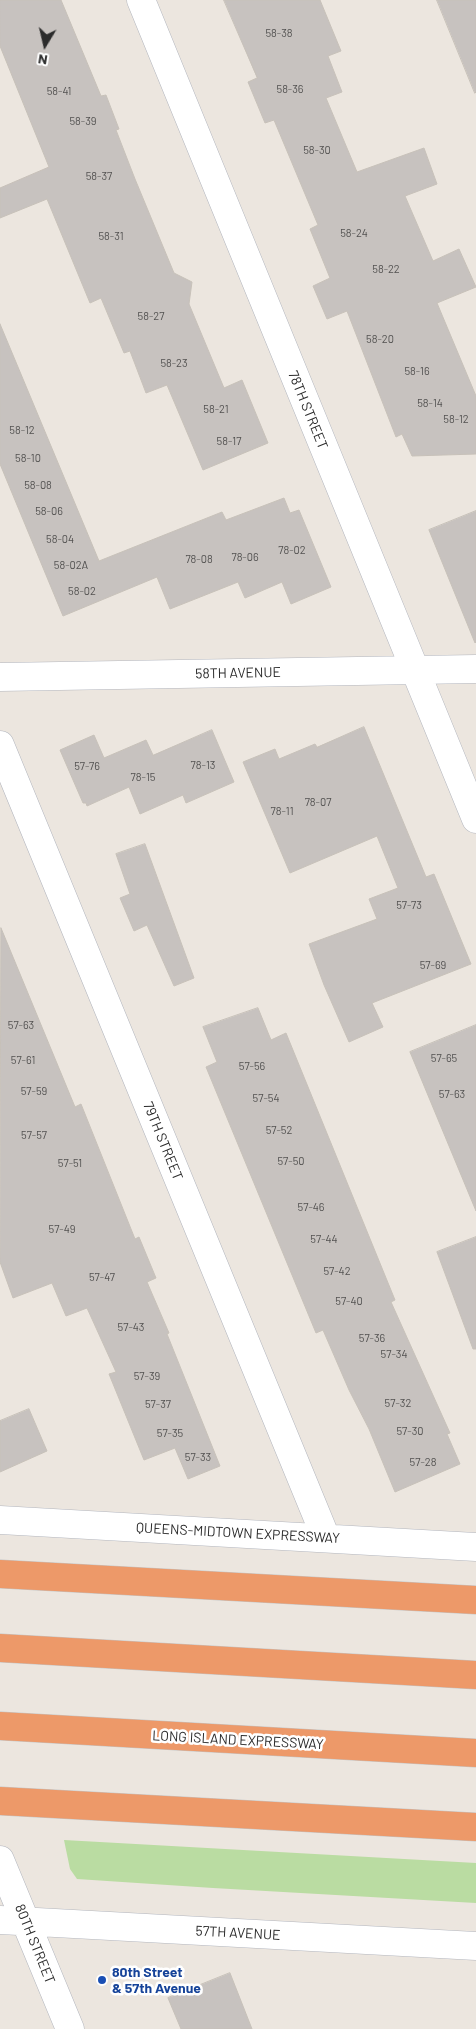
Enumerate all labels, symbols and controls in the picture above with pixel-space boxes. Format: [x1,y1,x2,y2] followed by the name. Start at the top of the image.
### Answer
[20,20,70,70] north arrow
[265,26,293,40] house number: 58-38
[37,51,49,69] text: N
[276,82,304,96] house number: 58-36
[47,84,71,98] house number: 58-41
[69,114,97,128] house number: 58-39
[303,143,331,157] house number: 58-30
[86,169,112,183] house number: 58-37
[340,226,368,240] house number: 58-24
[98,229,124,243] house number: 58-31
[372,262,400,276] house number: 58-22
[138,309,164,323] house number: 58-27
[366,332,394,346] house number: 58-20
[160,356,188,370] house number: 58-23
[404,364,430,378] house number: 58-16
[285,368,331,452] street label: 78TH STREET
[417,396,443,410] house number: 58-14
[203,402,229,416] house number: 58-21
[443,412,469,426] house number: 58-12
[9,423,35,437] house number: 58-12
[217,434,241,448] house number: 58-17
[15,451,41,465] house number: 58-10
[24,478,52,492] house number: 58-08
[35,504,63,518] house number: 58-06
[46,532,74,546] house number: 58-04
[278,543,306,557] house number: 78-02
[231,550,259,564] house number: 78-06
[185,552,213,566] house number: 78-08
[54,558,88,572] house number: 58-02A
[68,584,96,598] house number: 58-02
[195,664,281,682] street label: 58TH AVENUE
[191,758,215,772] house number: 78-13
[74,759,100,773] house number: 57-76
[131,770,155,784] house number: 78-15
[305,795,331,809] house number: 78-07
[270,804,294,818] house number: 78-11
[396,898,422,912] house number: 57-73
[420,958,446,972] house number: 57-69
[8,1018,34,1032] house number: 57-63
[431,1051,457,1065] house number: 57-65
[11,1053,35,1067] house number: 57-61
[239,1059,265,1073] house number: 57-56
[21,1084,47,1098] house number: 57-59
[439,1087,465,1101] house number: 57-63
[253,1091,279,1105] house number: 57-54
[140,1099,186,1183] street label: 79TH STREET
[266,1123,292,1137] house number: 57-52
[21,1128,47,1142] house number: 57-57
[277,1154,305,1168] house number: 57-50
[58,1156,82,1170] house number: 57-51
[298,1200,324,1214] house number: 57-46
[49,1222,75,1236] house number: 57-49
[310,1232,338,1246] house number: 57-44
[323,1264,351,1278] house number: 57-42
[89,1270,115,1284] house number: 57-47
[335,1294,363,1308] house number: 57-40
[118,1320,144,1334] house number: 57-43
[359,1331,385,1345] house number: 57-36
[381,1347,407,1361] house number: 57-34
[134,1369,160,1383] house number: 57-39
[385,1396,411,1410] house number: 57-32
[145,1397,171,1411] house number: 57-37
[396,1424,424,1438] house number: 57-30
[157,1426,183,1440] house number: 57-35
[185,1450,211,1464] house number: 57-33
[410,1455,436,1469] house number: 57-28
[136,1519,340,1547] street label: QUEENS-MIDTOWN EXPRESSWAY
[152,1727,324,1753] street label: LONG ISLAND EXPRESSWAY
[11,1902,59,1986] street label: 80TH STREET
[195,1922,281,1944] street label: 57TH AVENUE
[112,1964,201,1996] place label: 80th Street & 57th Avenue
[96,1974,108,1986] marker: 80th Street & 57th Avenue

